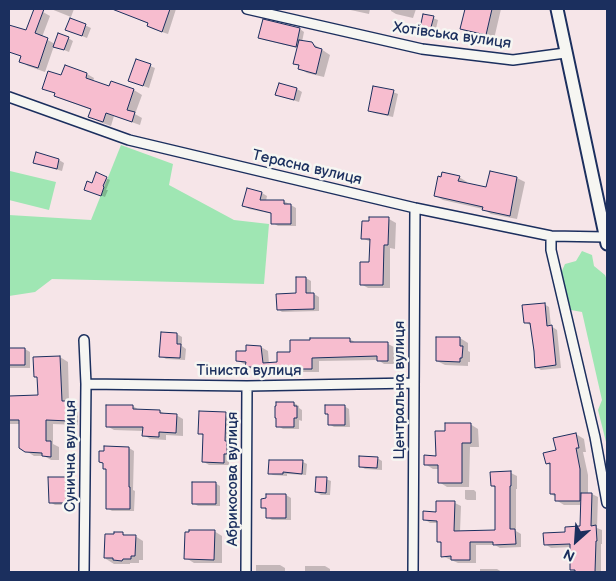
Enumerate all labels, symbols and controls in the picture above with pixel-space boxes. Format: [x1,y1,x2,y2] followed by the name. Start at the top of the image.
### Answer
[392,19,512,53] street label: Хотівська вулиця
[250,147,364,189] street label: Терасна вулиця
[391,321,409,459] street label: Центральна вулиця
[196,362,302,380] street label: Тіниста вулиця
[62,400,80,512] street label: Сунична вулиця
[224,412,242,546] street label: Абрикосова вулиця
[551,516,601,566] north arrow
[561,545,578,565] text: N

